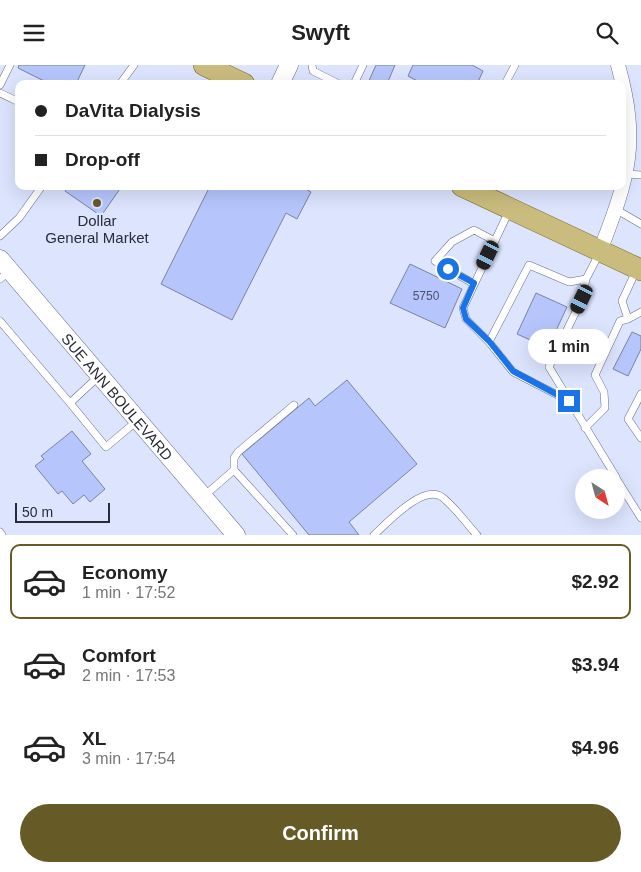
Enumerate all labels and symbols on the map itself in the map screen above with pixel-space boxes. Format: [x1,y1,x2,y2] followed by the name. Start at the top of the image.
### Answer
[91,197,103,209] marker: Dollar General Market
[45,212,150,246] place label: Dollar General Market
[474,238,501,272] car
[437,258,459,280] route start
[568,282,595,316] car
[413,289,440,303] house number: 5750
[528,329,610,363] callout: 1 min
[59,330,177,464] street label: SUE ANN BOULEVARD
[558,390,580,412] route end
[575,469,625,519] north arrow
[15,499,110,523] scale bar

